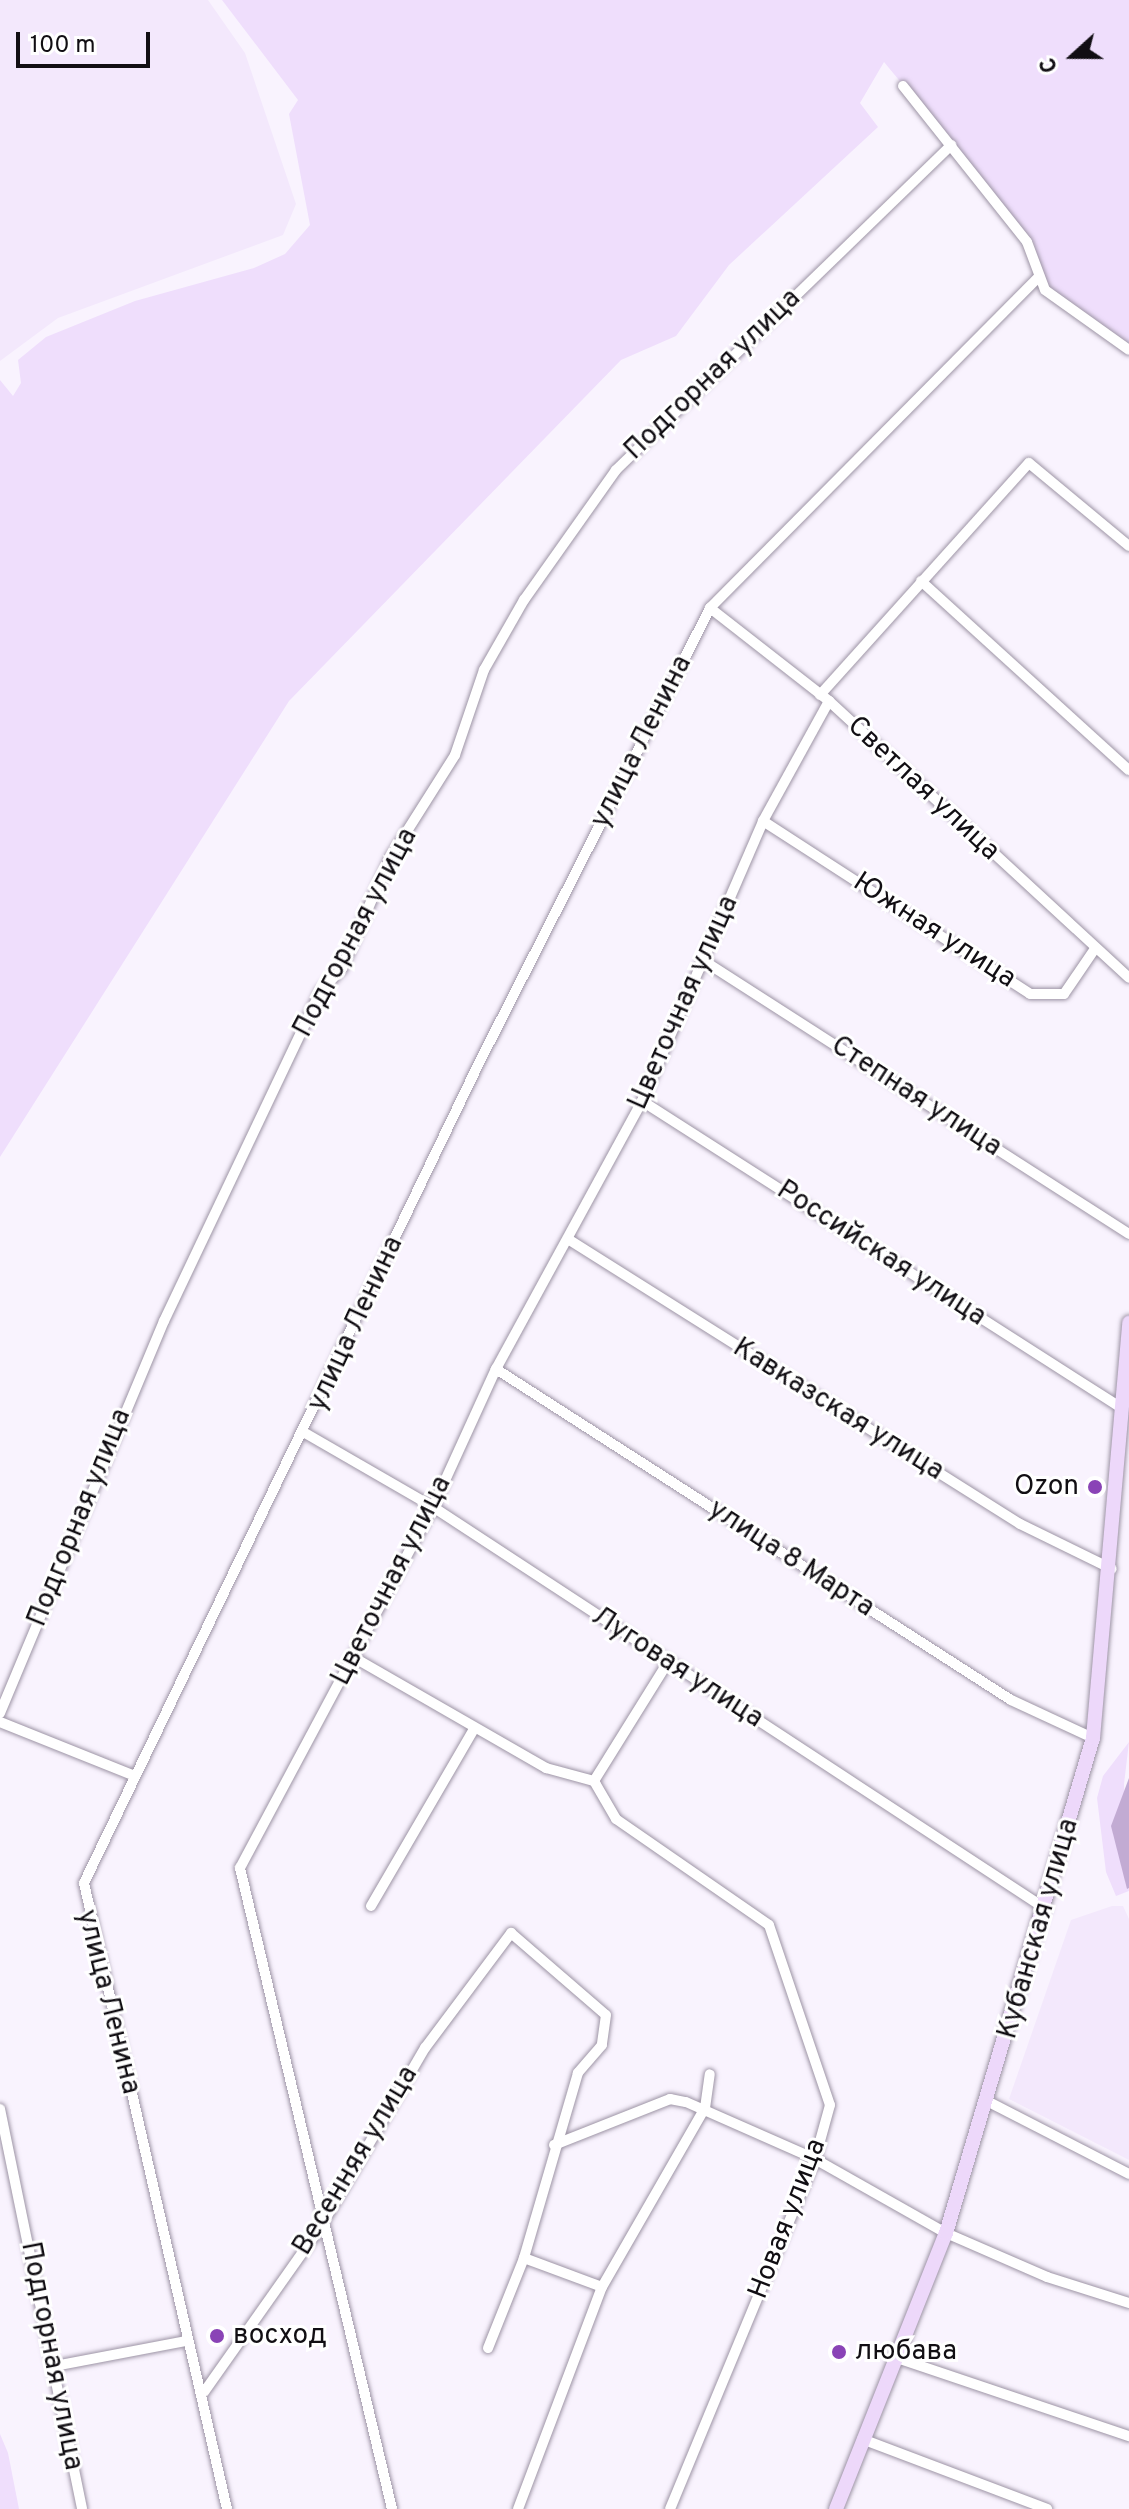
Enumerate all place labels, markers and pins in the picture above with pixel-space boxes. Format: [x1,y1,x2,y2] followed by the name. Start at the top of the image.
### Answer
[1014,1470,1079,1504] place label: Ozon
[1086,1478,1104,1496] marker: Ozon
[233,2319,327,2353] place label: восход
[208,2327,226,2345] marker: восход
[855,2335,957,2369] place label: любава
[830,2343,848,2361] marker: любава

